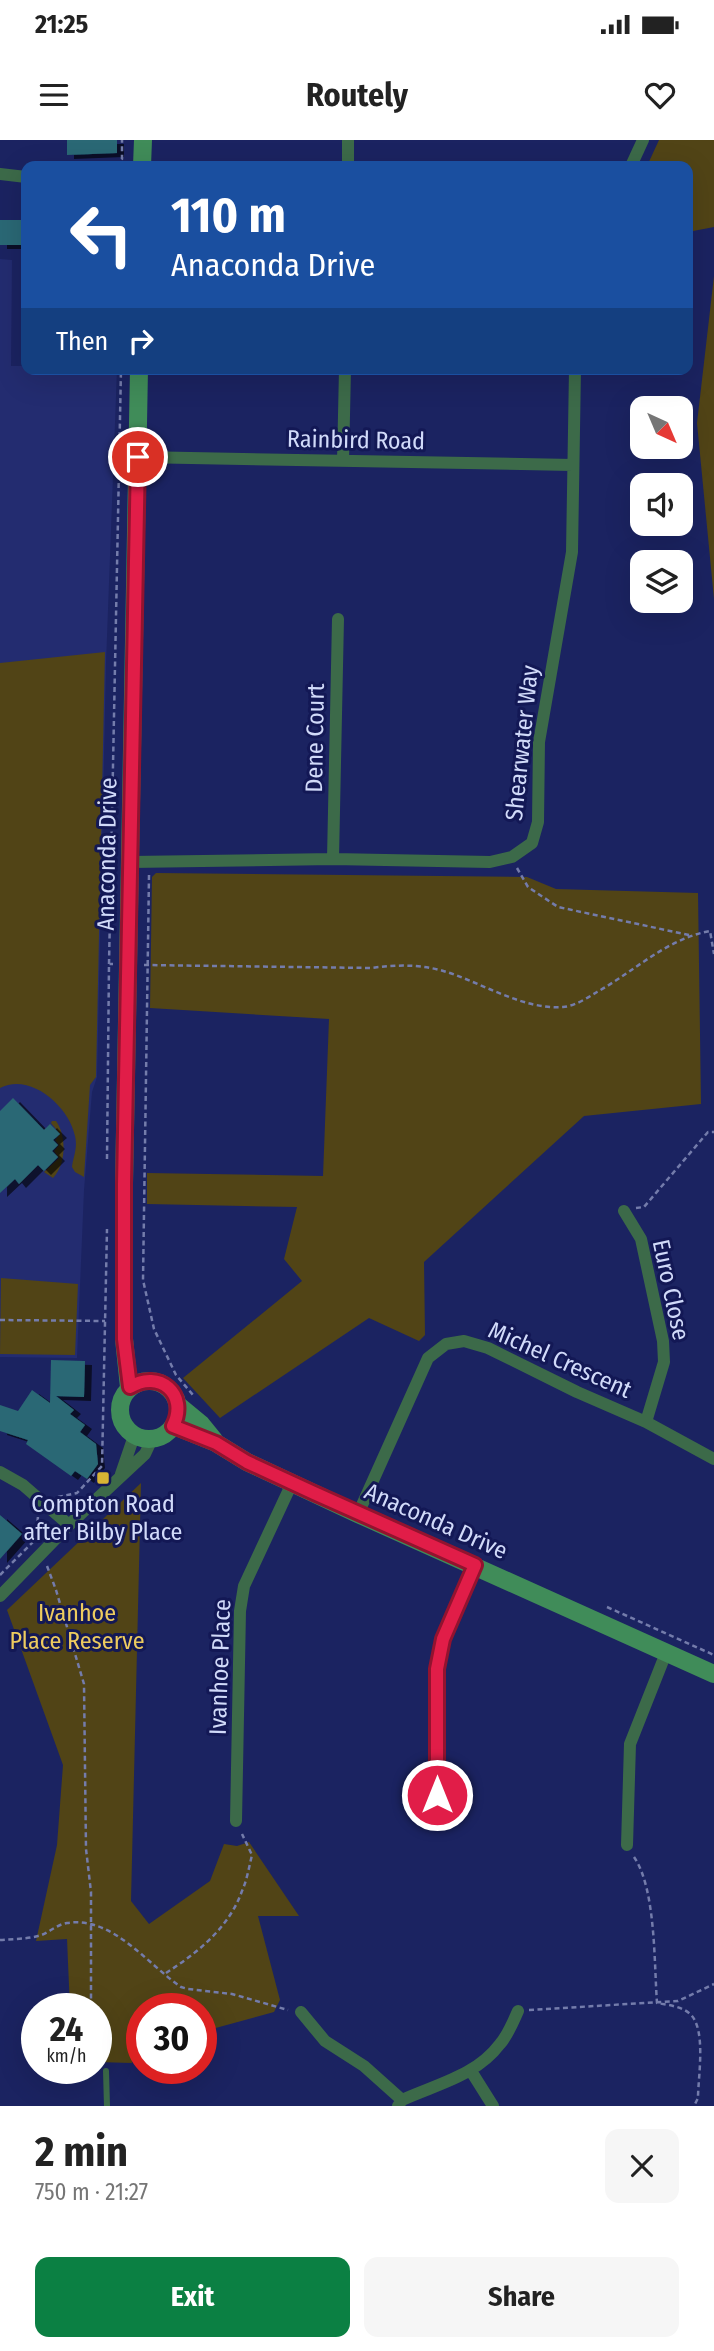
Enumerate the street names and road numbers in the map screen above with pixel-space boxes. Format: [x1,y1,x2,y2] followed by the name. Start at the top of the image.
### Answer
[287,425,425,455] street label: Rainbird Road
[500,664,544,822] street label: Shearwater Way
[300,683,330,793] street label: Dene Court
[92,777,122,931] street label: Anaconda Drive
[647,1237,695,1343] street label: Euro Close
[484,1316,636,1404] street label: Michel Crescent
[360,1477,512,1565] street label: Anaconda Drive
[204,1599,236,1735] street label: Ivanhoe Place

